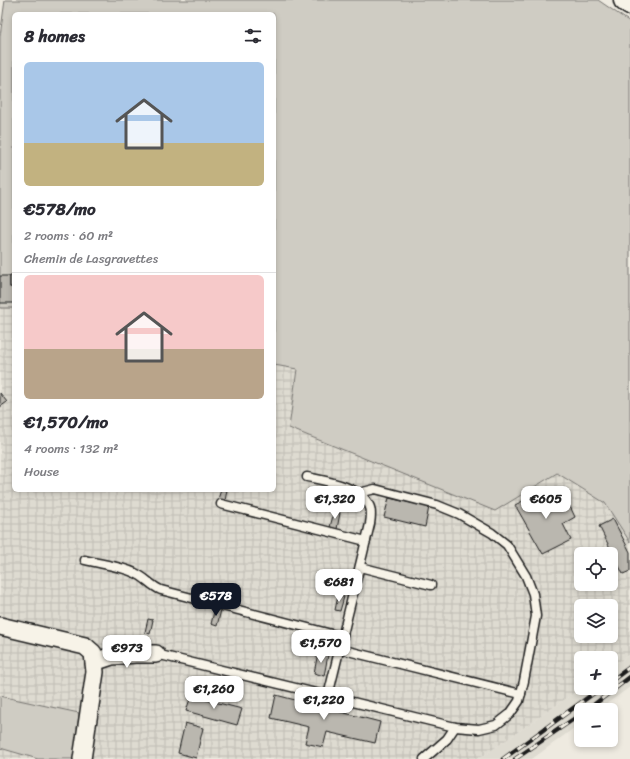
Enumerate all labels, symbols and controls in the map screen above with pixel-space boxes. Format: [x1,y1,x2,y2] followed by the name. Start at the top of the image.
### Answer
[24,21,85,51] text: 8 homes
[242,25,264,47] icon: filters
[108,88,180,160] icon: home
[24,194,96,224] text: €578/mo
[24,224,113,247] text: 2 rooms · 60 m²
[24,247,158,270] text: Chemin de Lasgravettes
[108,301,180,373] icon: home
[24,407,108,437] text: €1,570/mo
[24,437,118,460] text: 4 rooms · 132 m²
[24,460,59,483] text: House
[302,486,368,520] pin: €1,320
[522,486,570,520] pin: €605
[315,487,355,510] text: €1,320
[530,487,562,510] text: €605
[574,547,618,747] map controls
[574,547,618,591] button: locate
[315,569,363,603] pin: €681
[324,570,354,593] text: €681
[192,583,240,617] pin: €578
[200,584,232,607] text: €578
[574,599,618,643] button: layers
[288,630,354,664] pin: €1,570
[300,631,342,654] text: €1,570
[103,635,151,669] pin: €973
[111,636,143,659] text: €973
[574,651,618,695] button: +
[181,676,247,710] pin: €1,260
[194,677,234,700] text: €1,260
[291,687,357,721] pin: €1,220
[304,688,344,711] text: €1,220
[574,703,618,747] button: −

